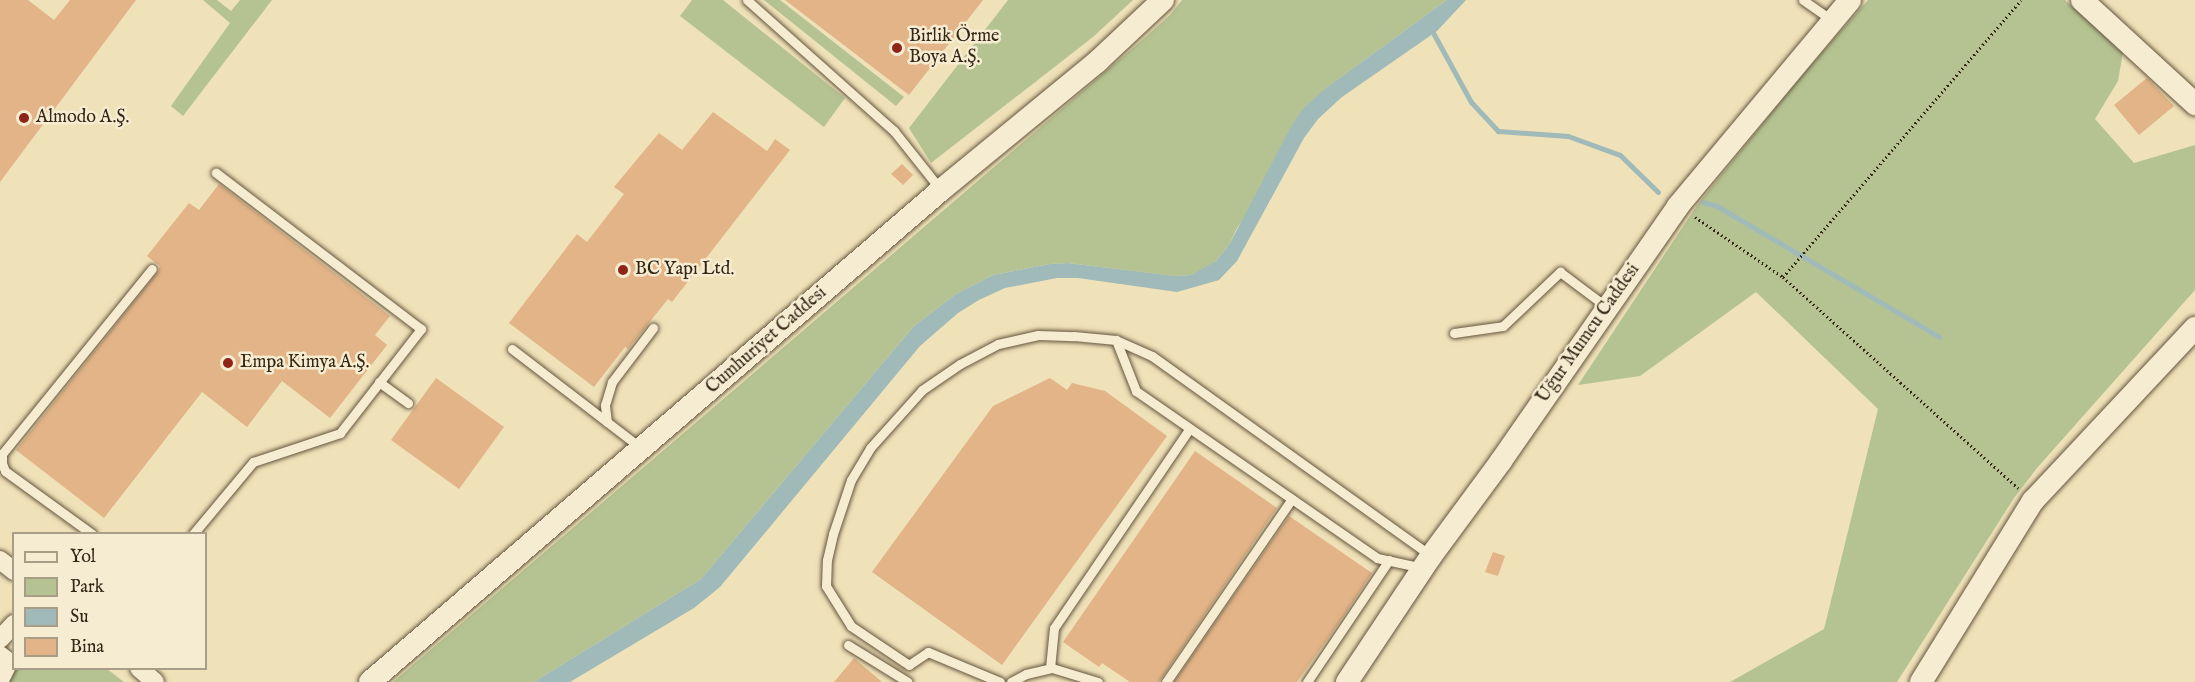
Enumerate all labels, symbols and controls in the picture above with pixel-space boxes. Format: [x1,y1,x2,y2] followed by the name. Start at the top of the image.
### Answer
[909,27,999,70] place label: Birlik Örme Boya A.Ş.
[890,41,904,55] marker: Birlik Örme Boya A.Ş.
[36,107,129,129] place label: Almodo A.Ş.
[17,111,31,125] marker: Almodo A.Ş.
[635,259,734,281] place label: BC Yapı Ltd.
[1533,260,1645,408] street label: Uğur Mumcu Caddesi
[616,263,630,277] marker: BC Yapı Ltd.
[702,283,832,399] street label: Cumhuriyet Caddesi
[240,352,369,374] place label: Empa Kimya A.Ş.
[221,356,235,370] marker: Empa Kimya A.Ş.
[12,532,207,670] legend
[70,546,96,569] text: Yol
[70,576,104,599] text: Park
[70,606,89,629] text: Su
[70,636,104,659] text: Bina

